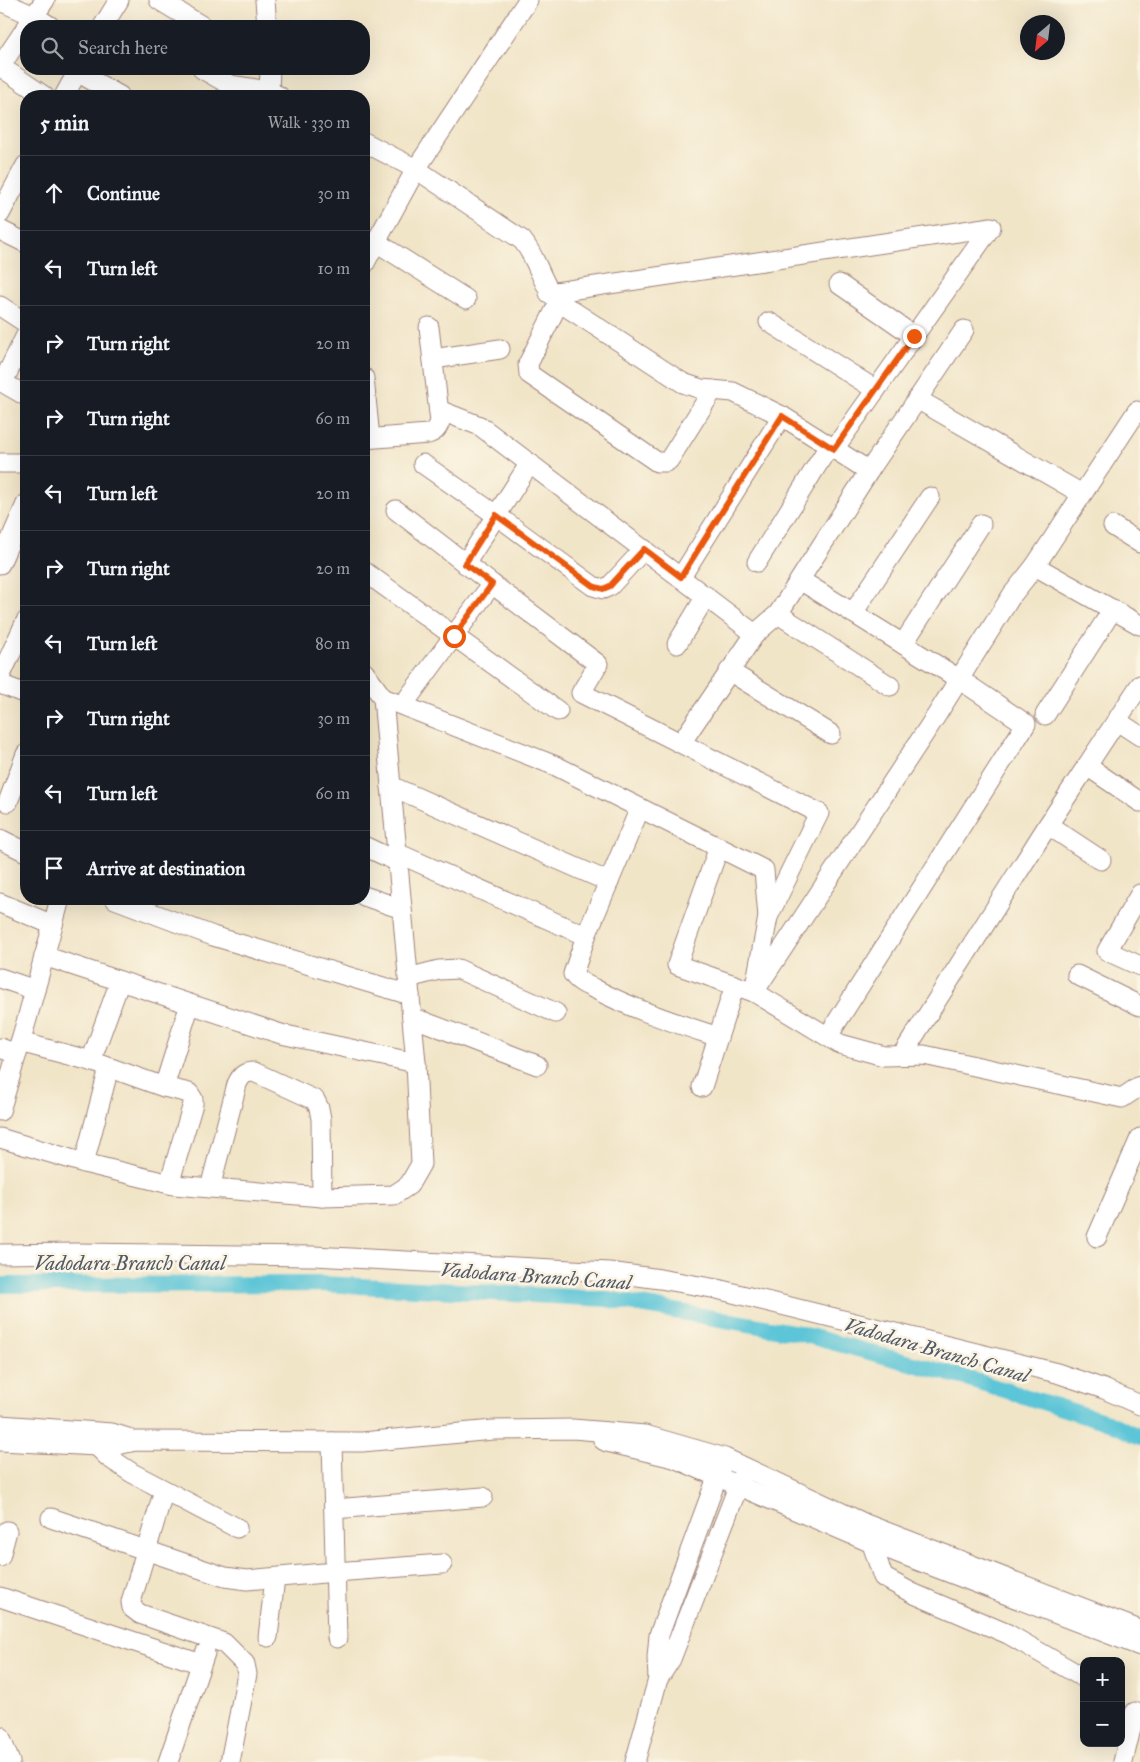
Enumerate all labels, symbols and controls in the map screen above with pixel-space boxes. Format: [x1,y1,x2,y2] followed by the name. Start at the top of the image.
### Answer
[1020,15,1065,60] north arrow
[20,20,370,75] search box
[38,34,66,62] icon: search
[78,36,168,59] text: Search here
[40,110,89,136] text: 5 min
[268,113,350,132] text: Walk · 330 m
[40,179,68,207] icon: ahead
[87,182,160,205] text: Continue
[317,184,350,203] text: 30 m
[40,254,68,282] icon: left
[87,257,157,280] text: Turn left
[318,259,350,278] text: 10 m
[903,325,926,348] route end
[40,329,68,357] icon: right
[87,332,170,355] text: Turn right
[316,334,350,353] text: 20 m
[40,404,68,432] icon: right
[87,407,170,430] text: Turn right
[316,409,350,428] text: 60 m
[40,479,68,507] icon: left
[87,482,157,505] text: Turn left
[316,484,350,503] text: 20 m
[40,554,68,582] icon: right
[87,557,170,580] text: Turn right
[316,559,350,578] text: 20 m
[443,625,466,648] route start
[40,629,68,657] icon: left
[87,632,157,655] text: Turn left
[315,634,350,653] text: 80 m
[40,704,68,732] icon: right
[87,707,170,730] text: Turn right
[317,709,350,728] text: 30 m
[40,779,68,807] icon: left
[87,782,157,805] text: Turn left
[316,784,350,803] text: 60 m
[40,854,68,882] icon: arrive
[87,857,245,880] text: Arrive at destination
[35,1251,227,1275] water label: Vadodara Branch Canal
[440,1257,634,1295] water label: Vadodara Branch Canal
[842,1312,1034,1388] water label: Vadodara Branch Canal
[1080,1657,1125,1747] map controls
[1080,1657,1125,1702] button: +
[1080,1702,1125,1747] button: −

